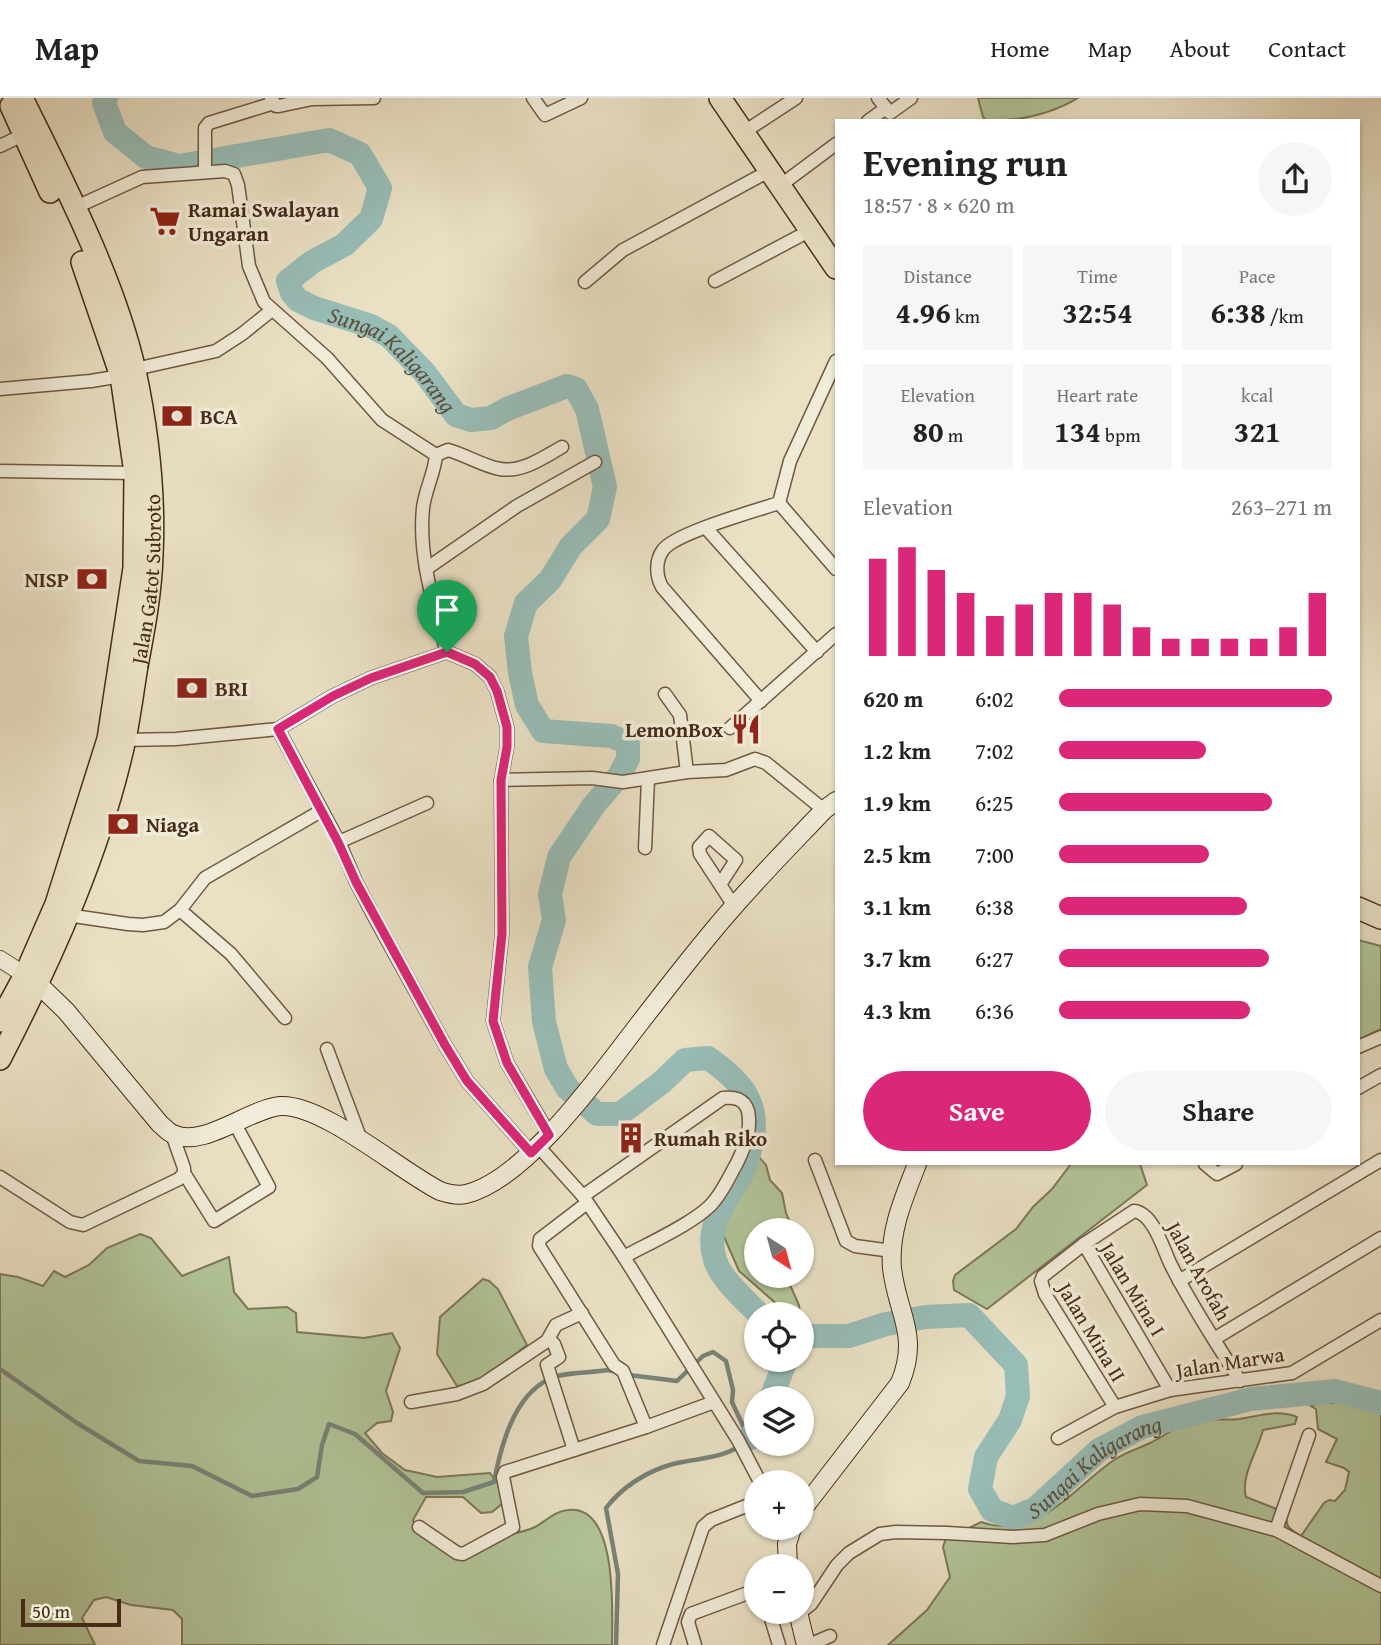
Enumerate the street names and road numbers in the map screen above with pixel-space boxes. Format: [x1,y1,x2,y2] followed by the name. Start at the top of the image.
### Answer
[122,493,168,670] street label: Jalan Gatot Subroto
[1158,1213,1239,1326] street label: Jalan Arofah
[1091,1234,1173,1342] street label: Jalan Mina I
[1049,1274,1134,1388] street label: Jalan Mina II
[1171,1338,1286,1386] street label: Jalan Marwa

